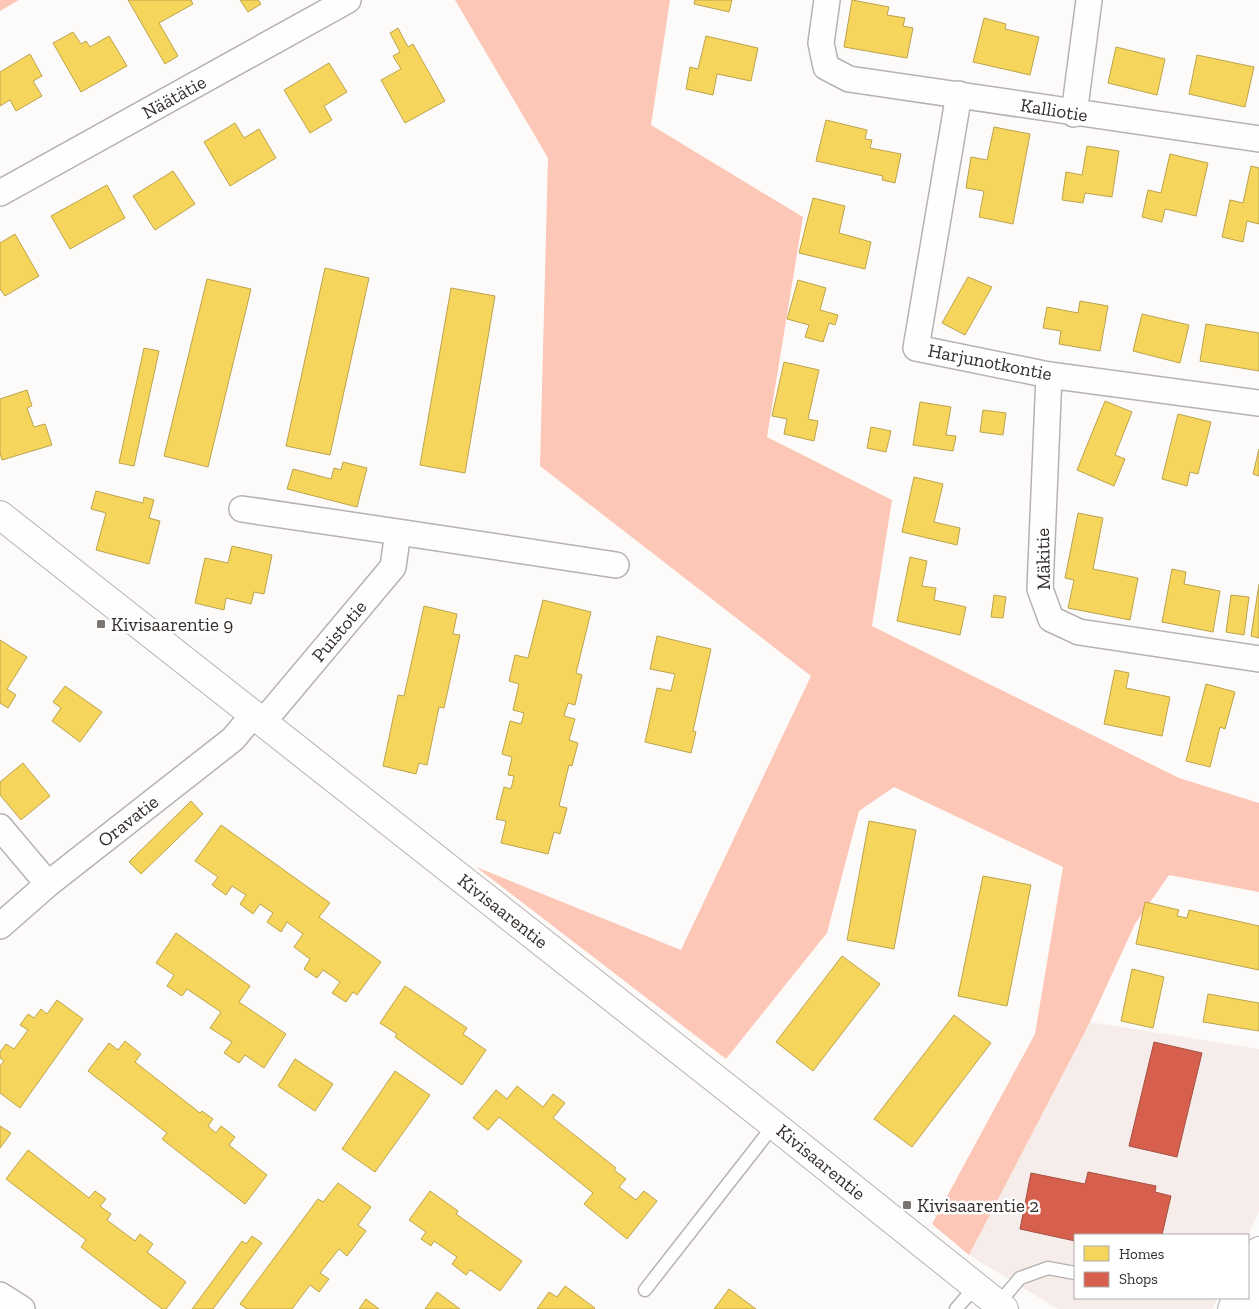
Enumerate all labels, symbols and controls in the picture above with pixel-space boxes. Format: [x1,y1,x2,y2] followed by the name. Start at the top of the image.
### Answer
[138,70,210,124] street label: Näätätie
[1019,93,1089,127] street label: Kalliotie
[926,339,1054,385] street label: Harjunotkontie
[1031,528,1055,590] street label: Mäkitie
[307,595,371,666] street label: Puistotie
[111,613,233,636] place label: Kivisaarentie 9
[95,618,107,630] marker: Kivisaarentie 9
[93,790,163,852] street label: Oravatie
[453,869,553,953] street label: Kivisaarentie
[772,1119,870,1205] street label: Kivisaarentie
[917,1194,1039,1217] place label: Kivisaarentie 2
[901,1199,913,1211] marker: Kivisaarentie 2
[1074,1234,1249,1299] legend
[1119,1245,1164,1263] text: Homes
[1119,1270,1158,1288] text: Shops

